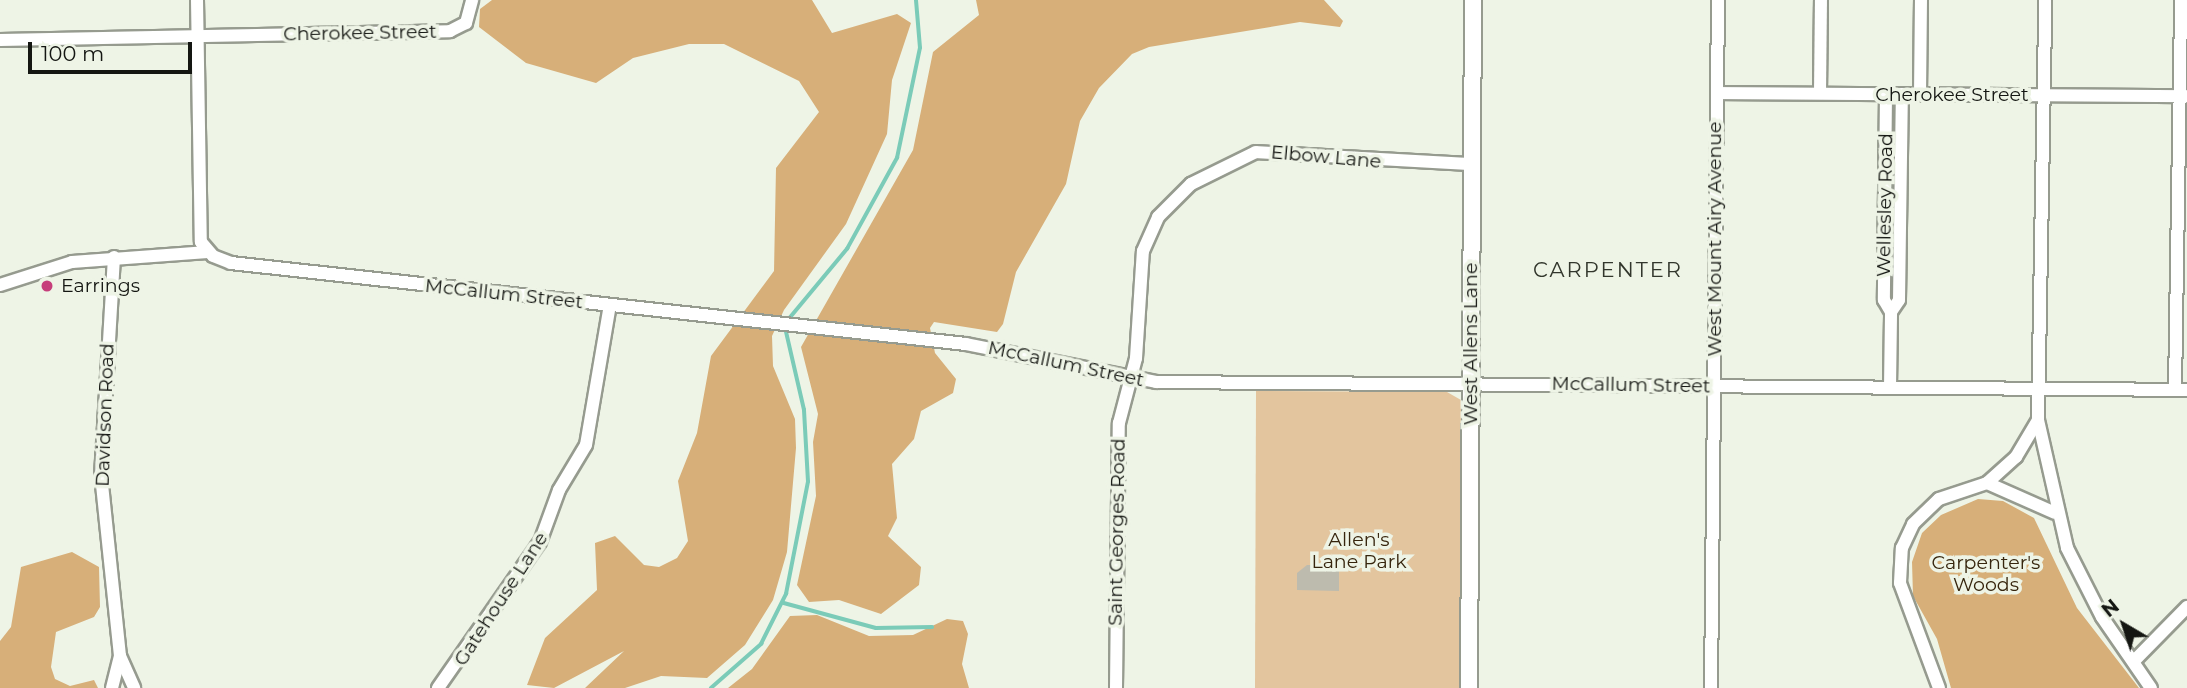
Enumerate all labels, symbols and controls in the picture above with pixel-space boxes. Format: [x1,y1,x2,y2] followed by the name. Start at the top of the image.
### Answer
[283,20,437,46] street label: Cherokee Street
[32,28,196,72] scale bar
[41,41,104,66] text: 100 m
[1875,84,2029,106] street label: Cherokee Street
[1704,121,1726,357] street label: West Mount Airy Avenue
[1872,133,1898,277] street label: Wellesley Road
[1270,141,1382,173] street label: Elbow Lane
[1534,257,1682,283] district label: CARPENTER
[1460,263,1482,425] street label: West Allens Lane
[424,274,584,314] street label: McCallum Street
[61,275,140,297] place label: Earrings
[39,278,55,294] marker: Earrings
[986,336,1146,392] street label: McCallum Street
[91,343,119,487] street label: Davidson Road
[1551,372,1711,398] street label: McCallum Street
[1104,438,1130,626] street label: Saint Georges Road
[449,528,553,670] street label: Gatehouse Lane
[1311,529,1407,573] park label: Allen's Lane Park
[1932,552,2040,596] park label: Carpenter's Woods
[2089,590,2159,660] north arrow
[2097,595,2124,622] text: N

